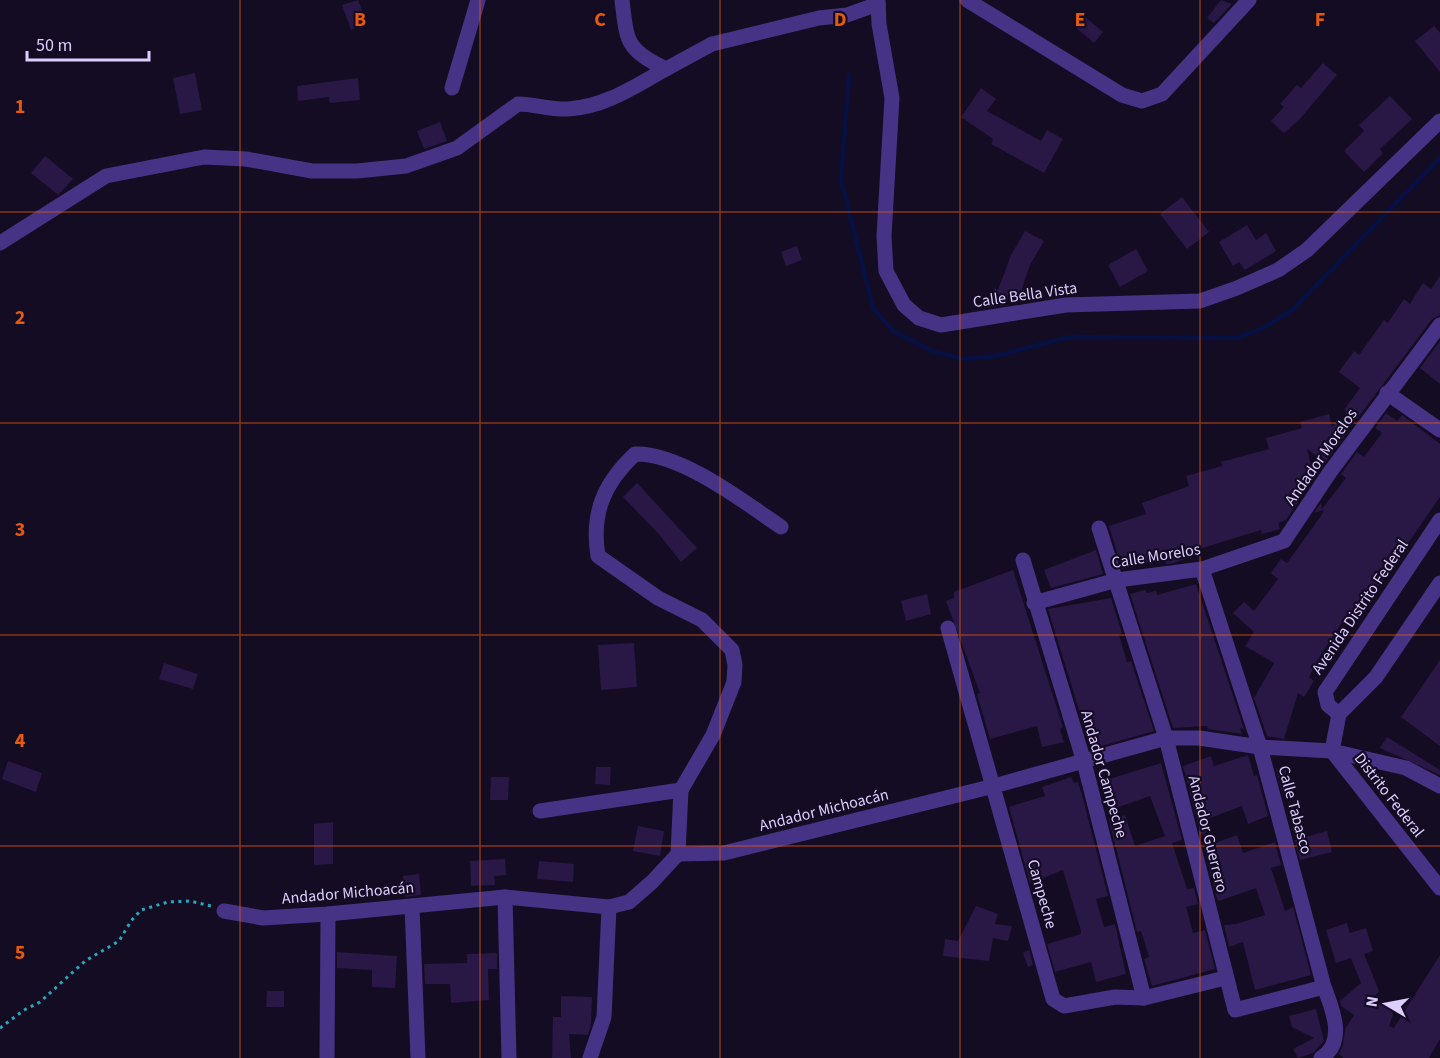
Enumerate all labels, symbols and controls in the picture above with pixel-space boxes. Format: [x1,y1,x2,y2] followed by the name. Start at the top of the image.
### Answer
[354,6,366,34] text: B
[594,6,606,34] text: C
[834,6,846,34] text: D
[1075,6,1085,34] text: E
[1315,6,1325,34] text: F
[27,24,148,62] scale bar
[36,33,72,58] text: 50 m
[15,93,25,121] text: 1
[971,277,1079,313] street label: Calle Bella Vista
[15,304,25,332] text: 2
[1279,404,1363,510] street label: Andador Morelos
[15,516,25,544] text: 3
[1307,535,1413,679] street label: Avenida Distrito Federal
[1110,538,1202,574] street label: Calle Morelos
[1075,708,1133,840] street label: Andador Campeche
[15,727,26,755] text: 4
[1349,748,1429,842] street label: Distrito Federal
[1273,763,1317,857] street label: Calle Tabasco
[1183,773,1233,895] street label: Andador Guerrero
[757,783,891,837] street label: Andador Michoacán
[1022,857,1062,931] street label: Campeche
[281,876,415,910] street label: Andador Michoacán
[15,939,25,967] text: 5
[1356,974,1416,1034] north arrow
[1360,994,1384,1009] text: N

